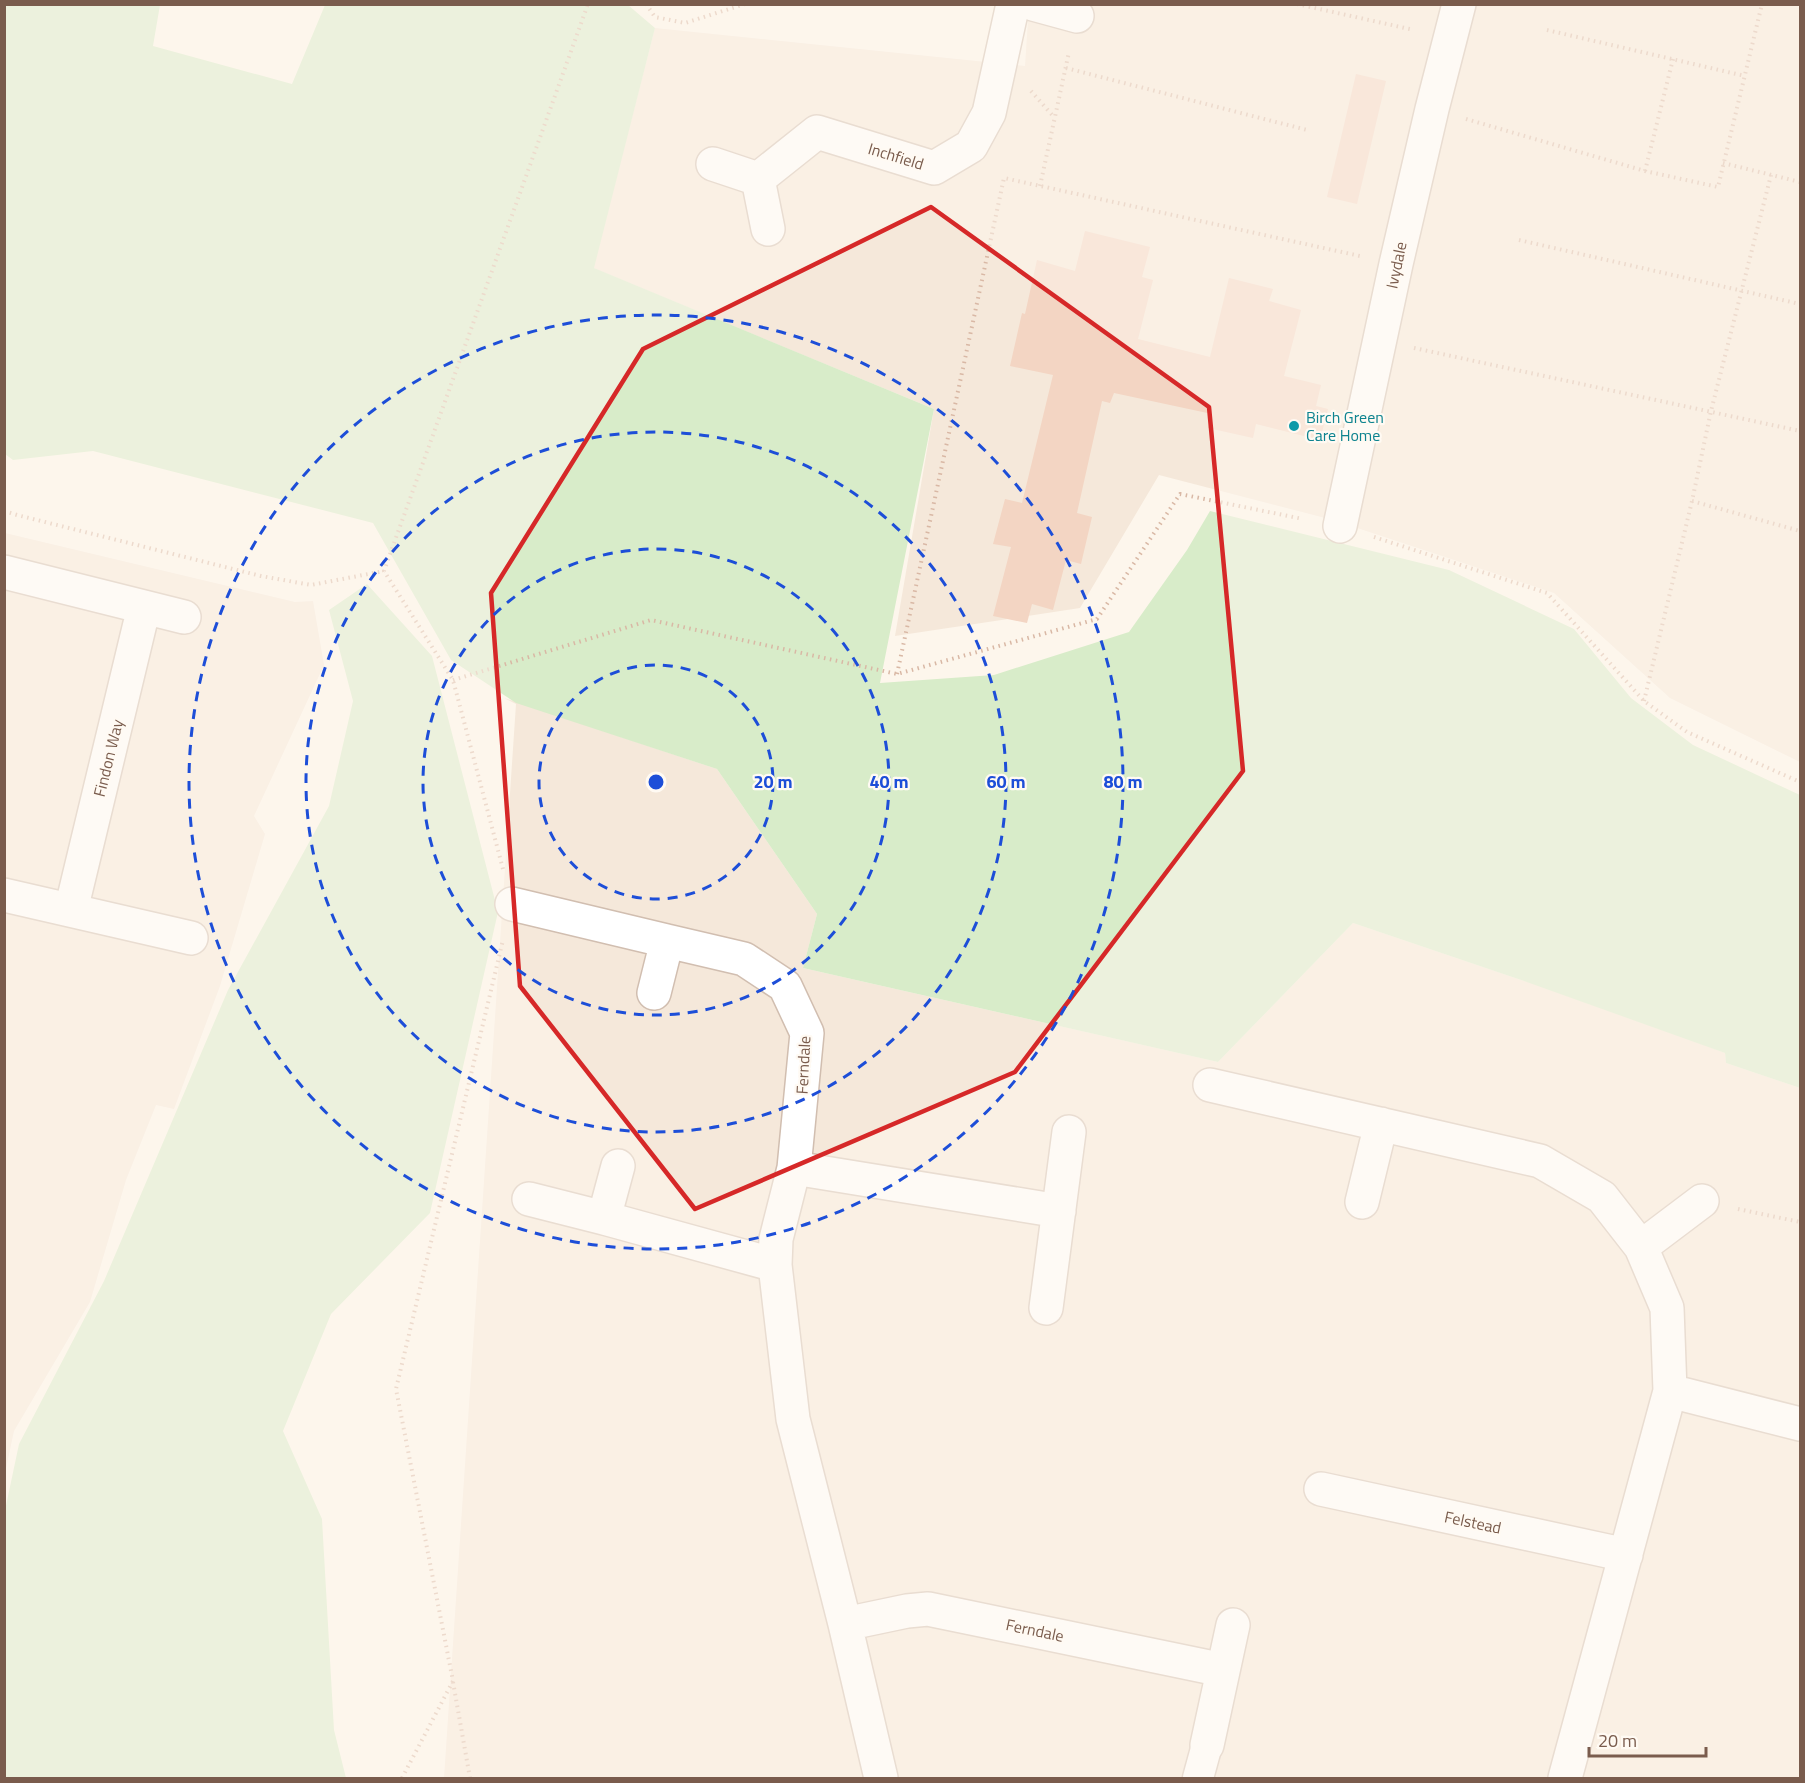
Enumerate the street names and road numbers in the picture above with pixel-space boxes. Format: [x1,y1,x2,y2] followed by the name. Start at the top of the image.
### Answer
[865,136,927,176] street label: Inchfield
[1379,239,1413,291] street label: Ivydale
[87,716,129,799] street label: Findon Way
[789,1035,817,1095] street label: Ferndale
[1442,1504,1504,1540] street label: Felstead
[1004,1612,1066,1648] street label: Ferndale

